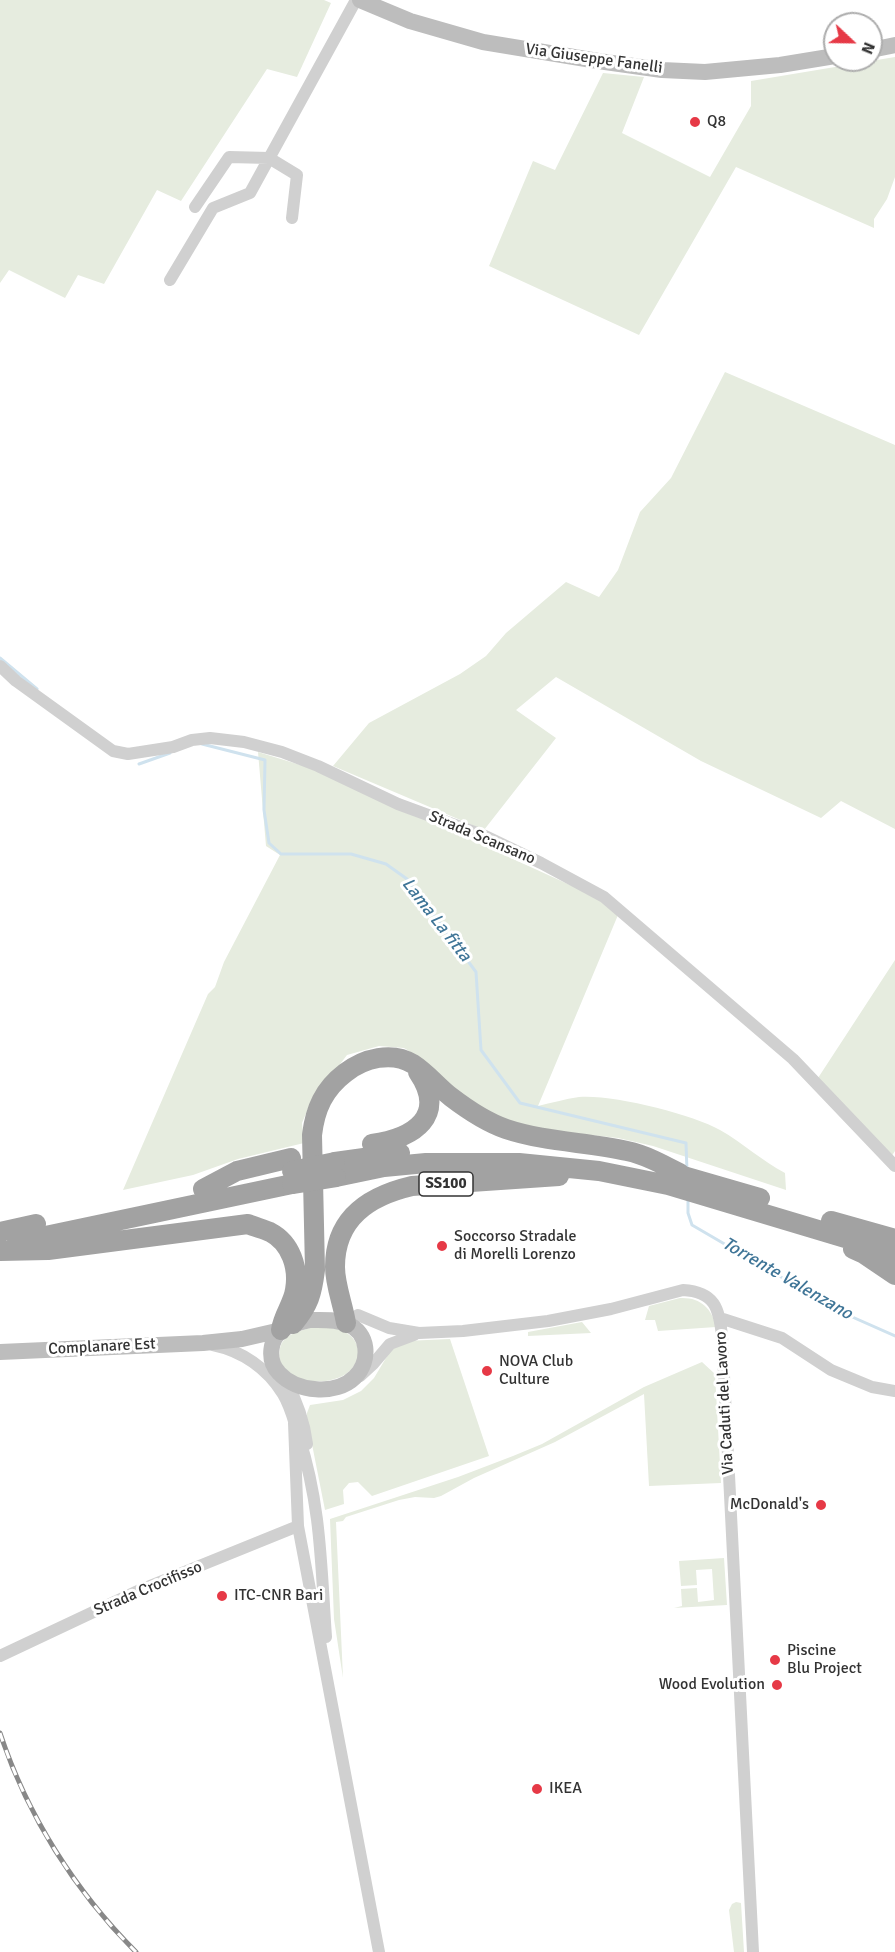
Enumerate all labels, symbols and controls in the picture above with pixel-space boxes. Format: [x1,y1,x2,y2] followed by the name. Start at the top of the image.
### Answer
[823,12,883,72] north arrow
[856,39,879,57] text: N
[524,40,664,78] street label: Via Giuseppe Fanelli
[707,112,726,132] place label: Q8
[688,115,702,129] marker: Q8
[426,807,538,869] street label: Strada Scansano
[397,874,475,966] water label: Lama La fitta
[419,1172,473,1196] road number: SS100
[454,1227,577,1265] place label: Soccorso Stradale di Morelli Lorenzo
[718,1233,856,1325] water label: Torrente Valenzano
[435,1239,449,1253] marker: Soccorso Stradale di Morelli Lorenzo
[712,1331,738,1475] street label: Via Caduti del Lavoro
[48,1335,156,1359] street label: Complanare Est
[499,1352,573,1390] place label: NOVA Club Culture
[480,1364,494,1378] marker: NOVA Club Culture
[730,1495,809,1515] place label: McDonald's
[814,1498,828,1512] marker: McDonald's
[91,1558,205,1620] street label: Strada Crocifisso
[234,1586,323,1606] place label: ITC-CNR Bari
[215,1589,229,1603] marker: ITC-CNR Bari
[787,1641,862,1679] place label: Piscine Blu Project
[768,1653,782,1667] marker: Piscine Blu Project
[659,1675,765,1695] place label: Wood Evolution
[770,1678,784,1692] marker: Wood Evolution
[549,1779,582,1799] place label: IKEA
[530,1782,544,1796] marker: IKEA

